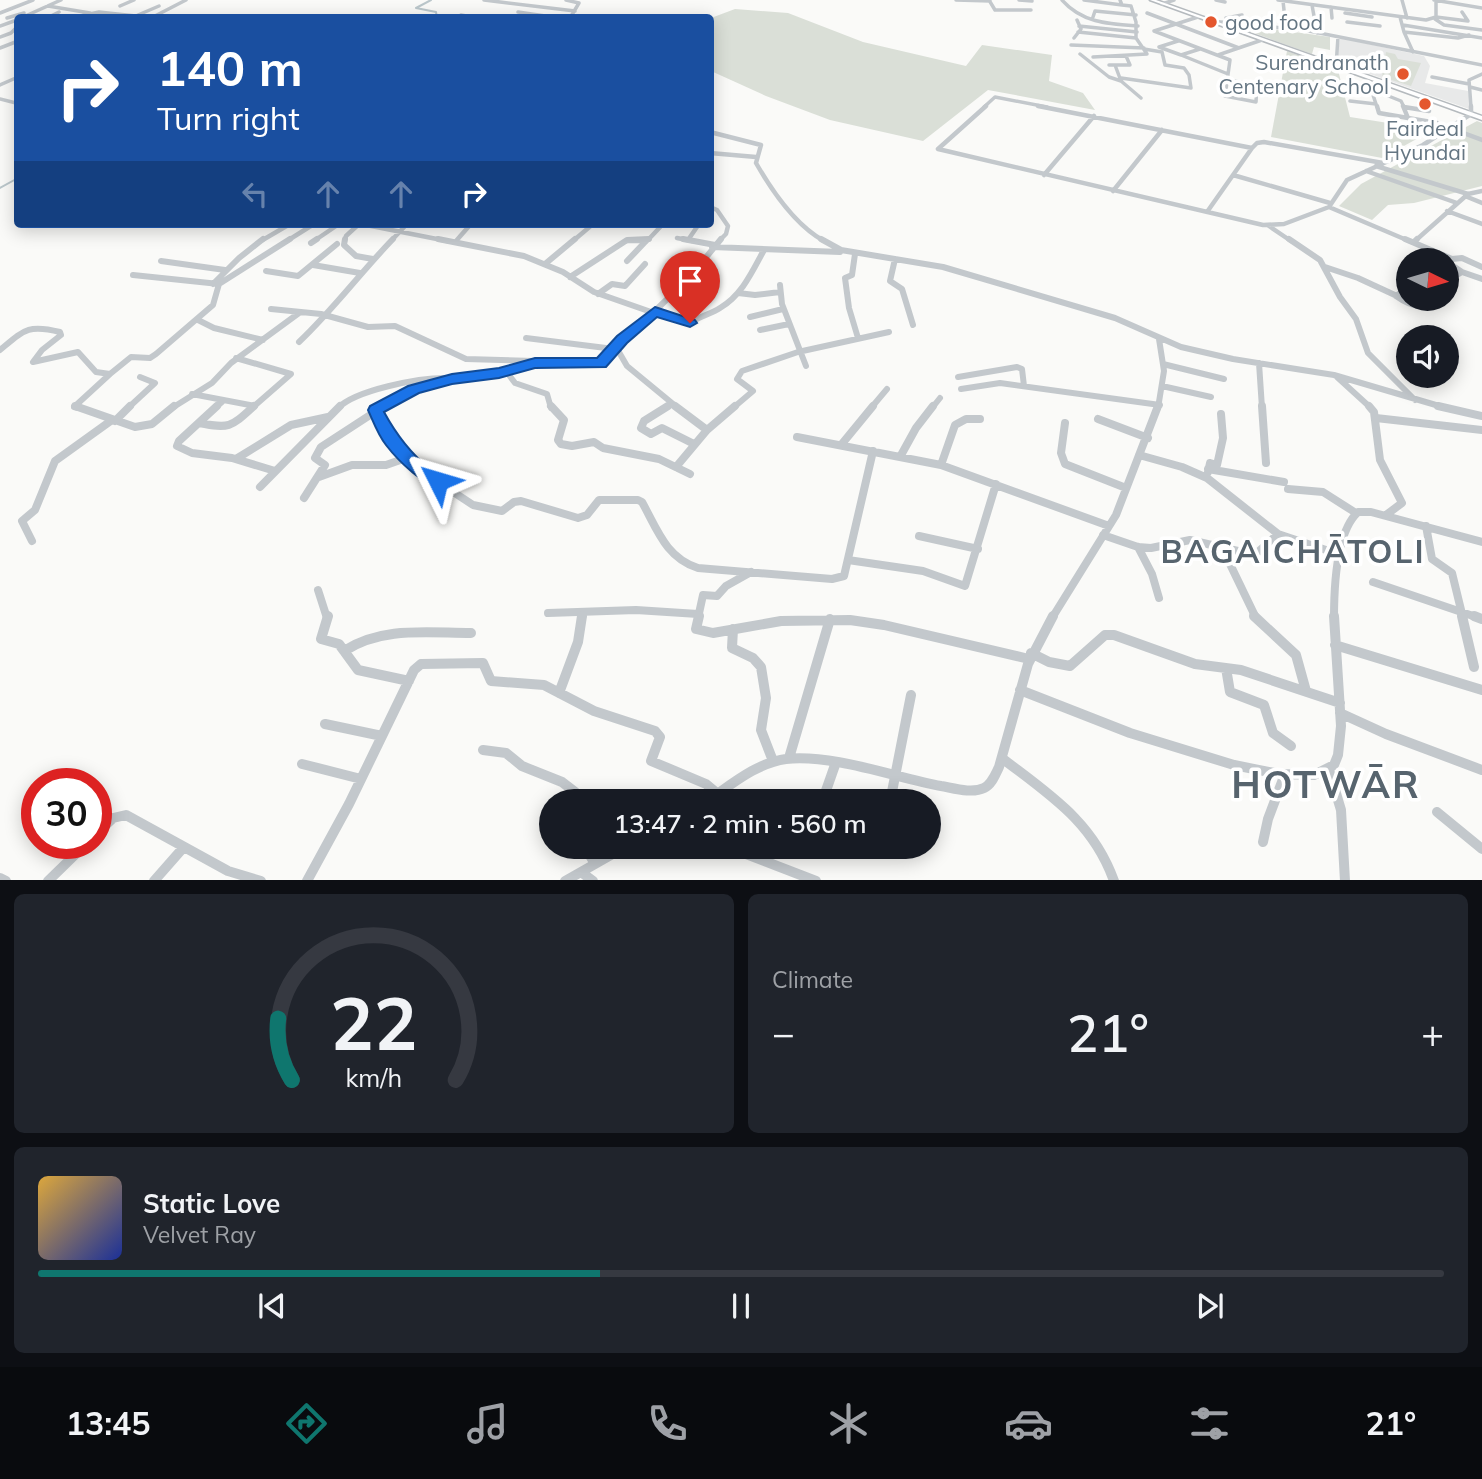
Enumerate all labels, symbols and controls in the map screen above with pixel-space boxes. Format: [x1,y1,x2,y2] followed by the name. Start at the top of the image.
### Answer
[1225,9,1323,35] place label: good food
[1203,14,1219,30] marker: good food
[157,37,303,98] text: 140 m
[42,42,133,133] icon: right
[1218,49,1389,99] place label: Surendranath Centenary School
[1395,66,1411,82] marker: Surendranath Centenary School
[1417,96,1433,112] marker: Fairdeal Hyundai
[157,98,300,138] text: Turn right
[1384,115,1466,165] place label: Fairdeal Hyundai
[236,175,274,213] icon: left
[309,175,347,213] icon: ahead
[382,175,420,213] icon: ahead
[455,175,493,213] icon: right
[1396,248,1460,312] north arrow
[1396,248,1459,388] map controls
[660,251,720,323] pin
[671,262,709,300] icon: arrive
[1396,325,1459,388] button: sound
[401,444,475,518] position arrow
[1160,531,1426,571] district label: BAGAICHĀTOLI
[1231,760,1421,808] district label: HOTWĀR
[21,768,112,859] speed limit sign: 30
[613,807,867,840] text: 13:47 · 2 min · 560 m
[772,965,853,994] text: Climate
[330,977,418,1068] text: 22
[1067,1000,1149,1065] text: 21°
[772,1009,795,1057] text: −
[1421,1009,1444,1057] text: +
[346,1061,402,1092] text: km/h
[143,1187,280,1220] text: Static Love
[143,1220,256,1249] text: Velvet Ray
[253,1287,291,1325] icon: previous
[722,1287,760,1325] icon: pause
[1191,1287,1229,1325] icon: next
[282,1399,331,1448] icon: directions
[463,1399,512,1448] icon: music
[643,1399,692,1448] icon: phone
[824,1399,873,1448] icon: climate
[1004,1399,1053,1448] icon: car
[1185,1399,1234,1448] icon: filters
[66,1403,151,1443] text: 13:45
[1366,1403,1416,1443] text: 21°

